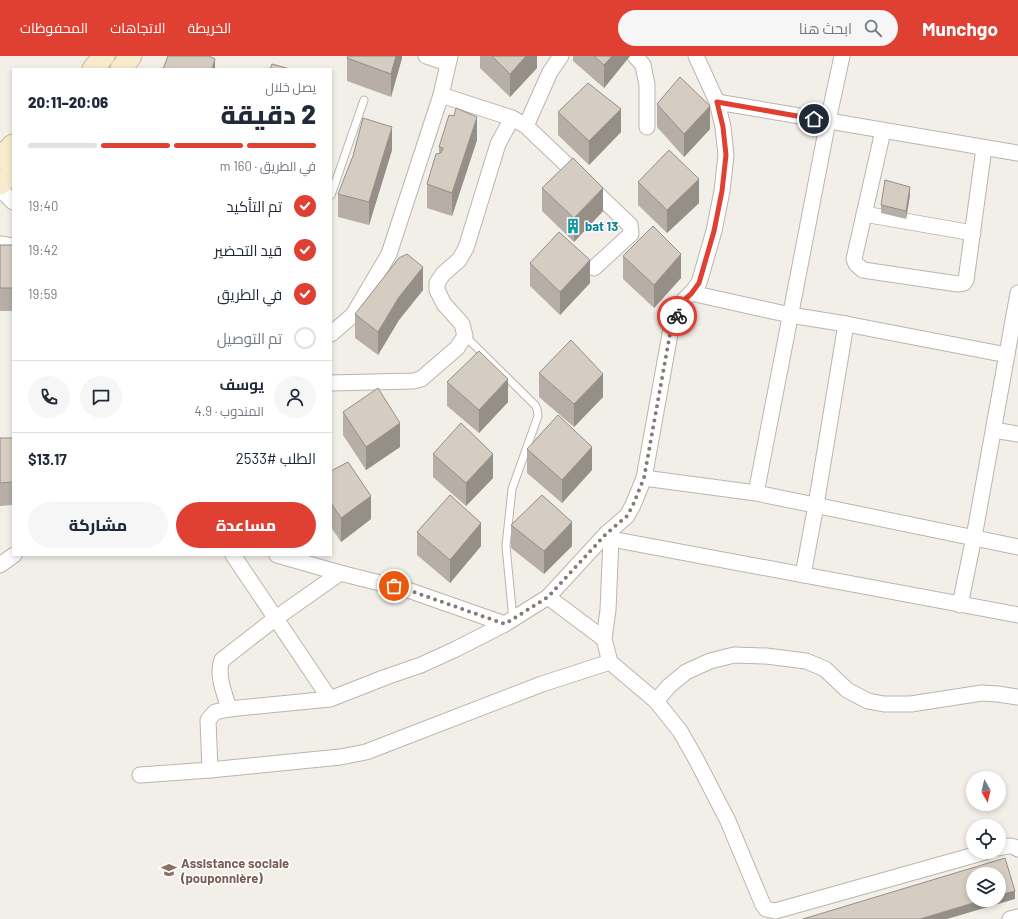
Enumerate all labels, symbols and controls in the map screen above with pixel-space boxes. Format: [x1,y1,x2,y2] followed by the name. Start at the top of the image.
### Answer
[618,10,898,46] search box
[862,17,884,39] icon: search
[922,17,998,40] text: Munchgo
[20,19,88,36] text: المحفوظات
[110,19,166,36] text: الاتجاهات
[188,19,231,36] text: الخريطة
[799,19,852,37] text: ابحث هنا
[265,79,316,95] text: يصل خلال
[28,93,108,111] text: 20:06–20:11
[221,98,316,129] text: 2 دقيقة
[797,102,831,136] pin
[803,108,825,130] icon: home
[220,158,316,174] text: في الطريق · 160 m
[294,195,316,217] icon: check
[226,197,282,215] text: تم التأكيد
[28,198,58,214] text: 19:40
[564,217,582,235] building icon: bat 13
[585,218,618,234] place label: bat 13
[294,239,316,261] icon: check
[214,241,282,259] text: قيد التحضير
[28,242,58,258] text: 19:42
[294,283,316,305] icon: check
[217,285,282,303] text: في الطريق
[28,286,57,302] text: 19:59
[657,296,697,336] courier
[666,305,688,327] icon: bike
[217,329,282,347] text: تم التوصيل
[219,375,264,393] text: يوسف
[28,376,70,418] button: phone
[80,376,122,418] button: chat
[274,376,316,418] button: person
[195,403,264,419] text: المندوب · 4.9
[236,449,316,467] text: الطلب #2533
[28,450,67,468] text: $13.17
[28,502,168,548] button: مشاركة
[176,502,316,548] button: مساعدة
[377,569,411,603] pin
[383,575,405,597] icon: bag
[966,771,1006,811] north arrow
[966,771,1006,907] map controls
[966,819,1006,859] button: locate
[180,855,289,886] place label: Assistance sociale (pouponnière)
[160,861,178,879] school or university icon: Assistance sociale (pouponnière)
[966,867,1006,907] button: layers

